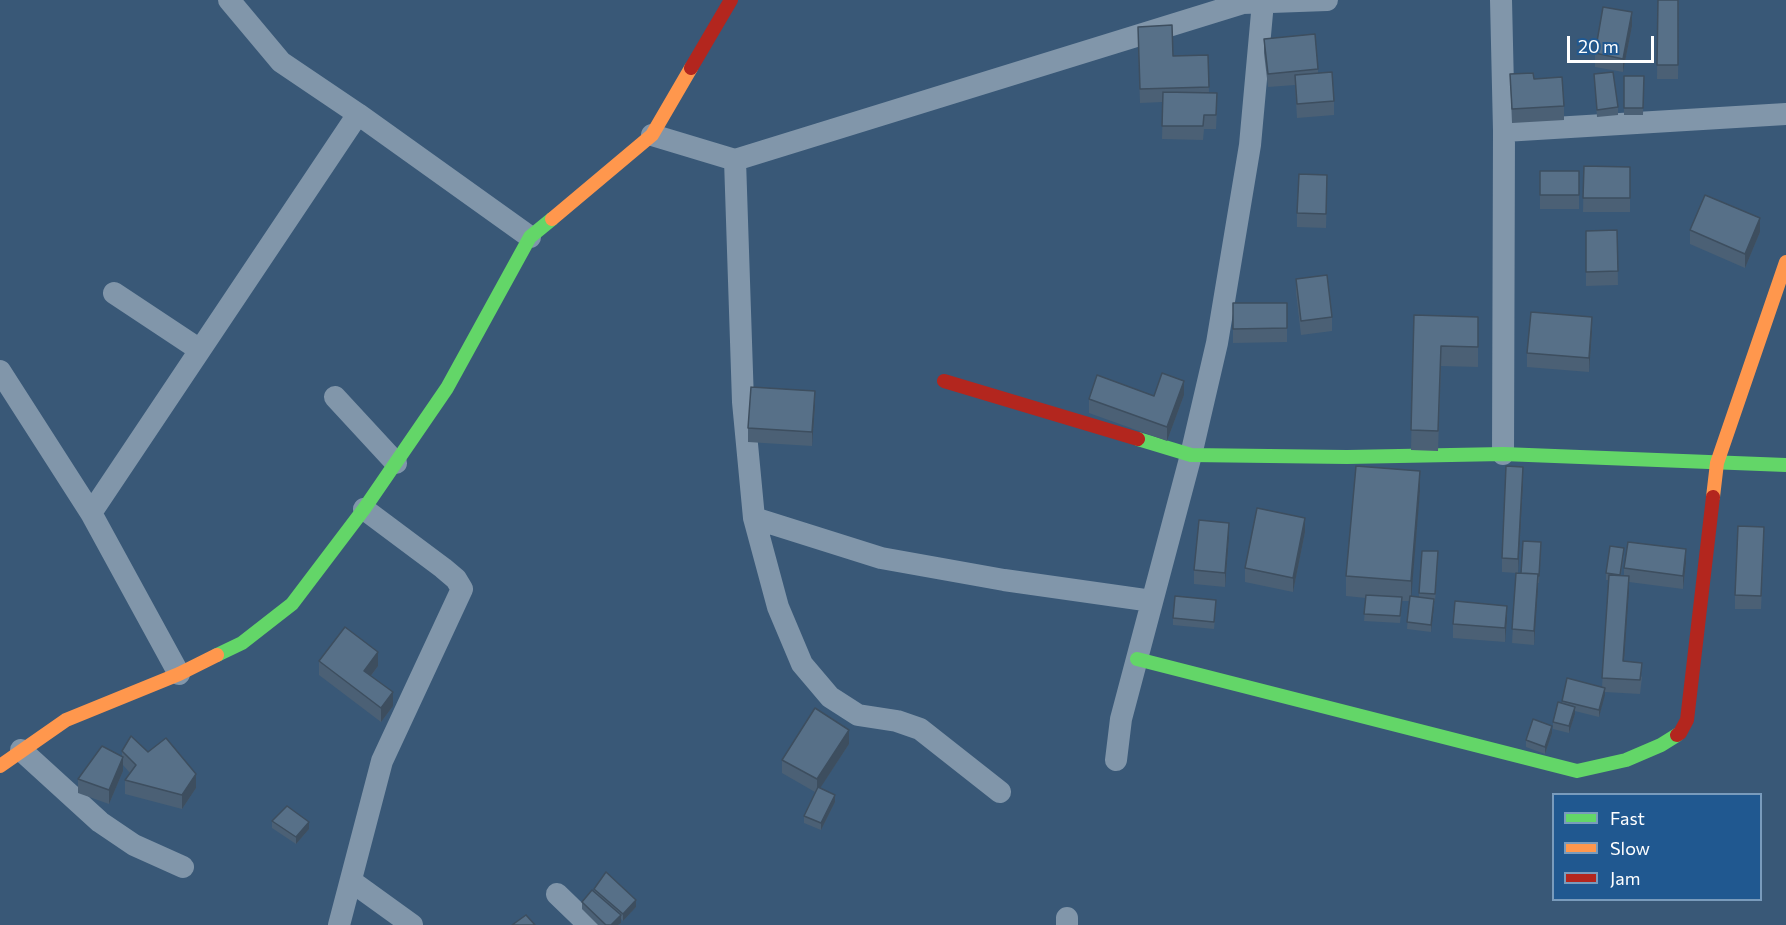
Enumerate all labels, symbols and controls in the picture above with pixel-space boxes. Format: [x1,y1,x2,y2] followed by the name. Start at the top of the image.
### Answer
[1570,24,1657,62] scale bar
[1578,35,1619,57] text: 20 m
[1552,793,1762,901] legend
[1610,807,1645,829] text: Fast
[1610,837,1650,859] text: Slow
[1610,867,1640,889] text: Jam

